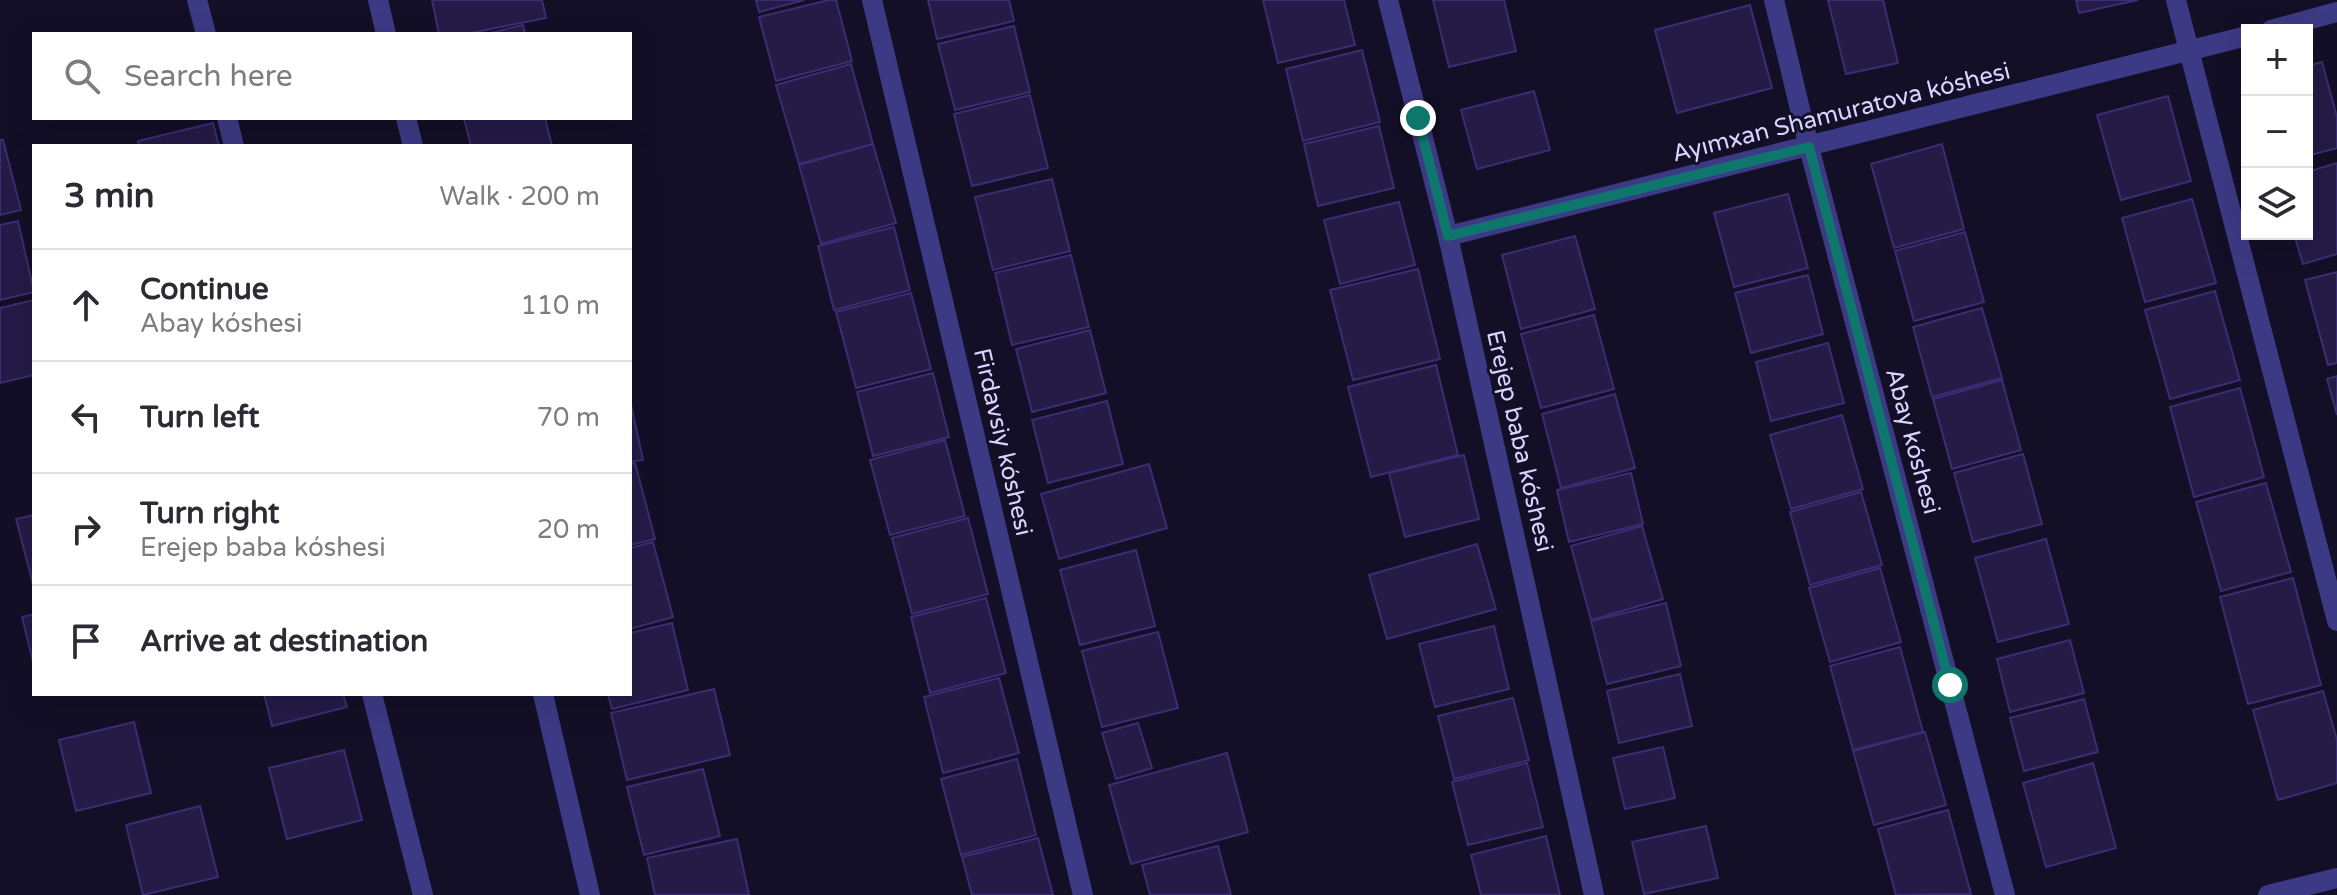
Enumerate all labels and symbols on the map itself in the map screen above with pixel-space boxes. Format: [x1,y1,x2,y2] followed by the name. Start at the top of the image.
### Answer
[1669,56,2013,169] street label: Ayımxan Shamuratova kóshesi
[1400,100,1436,136] route end
[1480,327,1559,555] street label: Erejep baba kóshesi
[967,346,1038,539] street label: Firdavsiy kóshesi
[1879,365,1946,517] street label: Abay kóshesi
[1932,667,1968,703] route start

